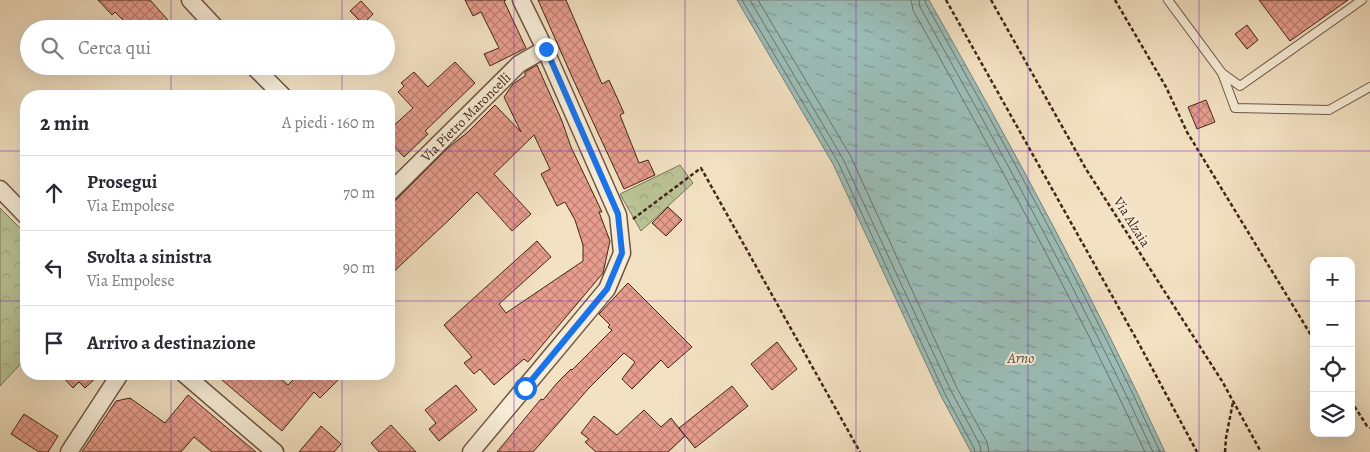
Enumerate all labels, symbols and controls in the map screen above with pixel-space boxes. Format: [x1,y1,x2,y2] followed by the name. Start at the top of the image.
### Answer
[20,20,395,75] search box
[38,34,66,62] icon: search
[78,35,151,61] text: Cerca qui
[535,38,558,61] route end
[416,68,515,167] street label: Via Pietro Maroncelli
[40,109,89,137] text: 2 min
[282,112,375,134] text: A piedi · 160 m
[87,169,157,195] text: Prosegui
[40,179,68,207] icon: ahead
[343,182,375,204] text: 70 m
[1109,192,1155,251] street label: Via Alzaia
[87,195,175,217] text: Via Empolese
[87,244,212,270] text: Svolta a sinistra
[40,254,68,282] icon: left
[343,257,375,279] text: 90 m
[1310,257,1355,437] map controls
[1310,257,1355,302] button: +
[87,270,175,292] text: Via Empolese
[1310,302,1355,347] button: −
[40,329,68,357] icon: arrive
[87,330,256,356] text: Arrivo a destinazione
[1310,347,1355,392] button: locate
[1007,348,1034,368] water label: Arno
[514,377,537,400] route start
[1310,392,1355,437] button: layers

